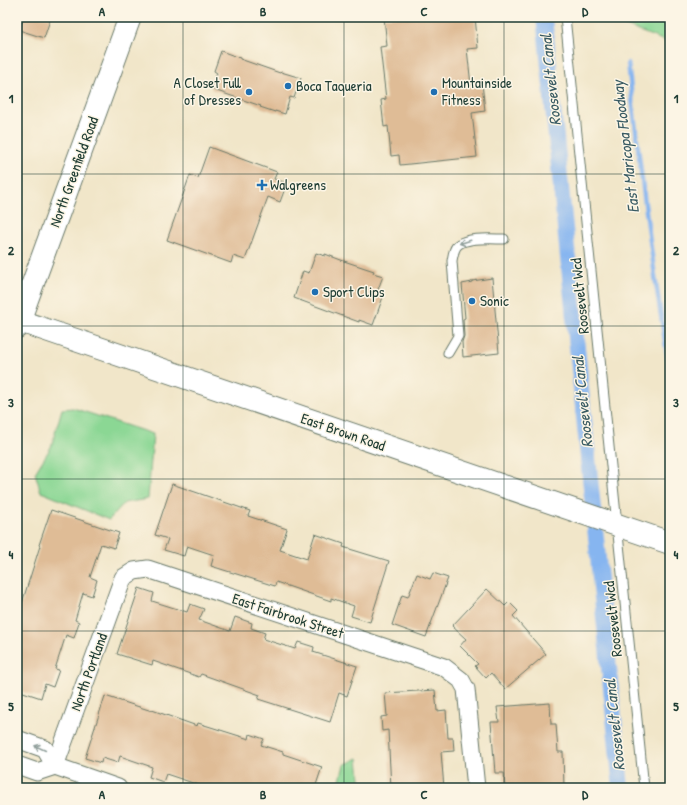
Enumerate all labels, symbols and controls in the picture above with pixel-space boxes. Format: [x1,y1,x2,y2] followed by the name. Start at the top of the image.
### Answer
[99,2,106,20] text: A
[260,2,267,20] text: B
[420,2,428,20] text: C
[582,2,589,20] text: D
[534,33,566,127] water label: Roosevelt Canal
[174,72,242,110] place label: A Closet Full of Dresses
[441,72,512,110] place label: Mountainside Fitness
[296,75,372,96] place label: Boca Taqueria
[606,77,644,215] water label: East Maricopa Floodway
[283,81,293,91] marker: Boca Taqueria
[244,87,254,97] marker: A Closet Full of Dresses
[429,87,439,97] marker: Mountainside Fitness
[9,89,14,107] text: 1
[674,89,679,107] text: 1
[44,113,103,230] street label: North Greenfield Road
[270,174,326,195] place label: Walgreens
[257,180,267,190] marker: Walgreens
[459,239,472,246] one-way arrow
[8,241,15,259] text: 2
[673,241,680,259] text: 2
[565,257,594,335] street label: Roosevelt Wcd
[323,281,385,302] place label: Sport Clips
[310,287,320,297] marker: Sport Clips
[480,290,509,311] place label: Sonic
[467,296,477,306] marker: Sonic
[566,355,598,449] water label: Roosevelt Canal
[8,393,14,411] text: 3
[673,393,679,411] text: 3
[298,407,388,456] street label: East Brown Road
[9,545,14,563] text: 4
[674,545,679,563] text: 4
[598,580,627,658] street label: Roosevelt Wcd
[230,588,347,644] street label: East Fairbrook Street
[65,630,112,714] street label: North Portland
[598,678,630,772] water label: Roosevelt Canal
[8,697,14,715] text: 5
[673,697,679,715] text: 5
[34,744,46,751] one-way arrow
[99,785,106,803] text: A
[260,785,267,803] text: B
[420,785,428,803] text: C
[582,785,589,803] text: D

